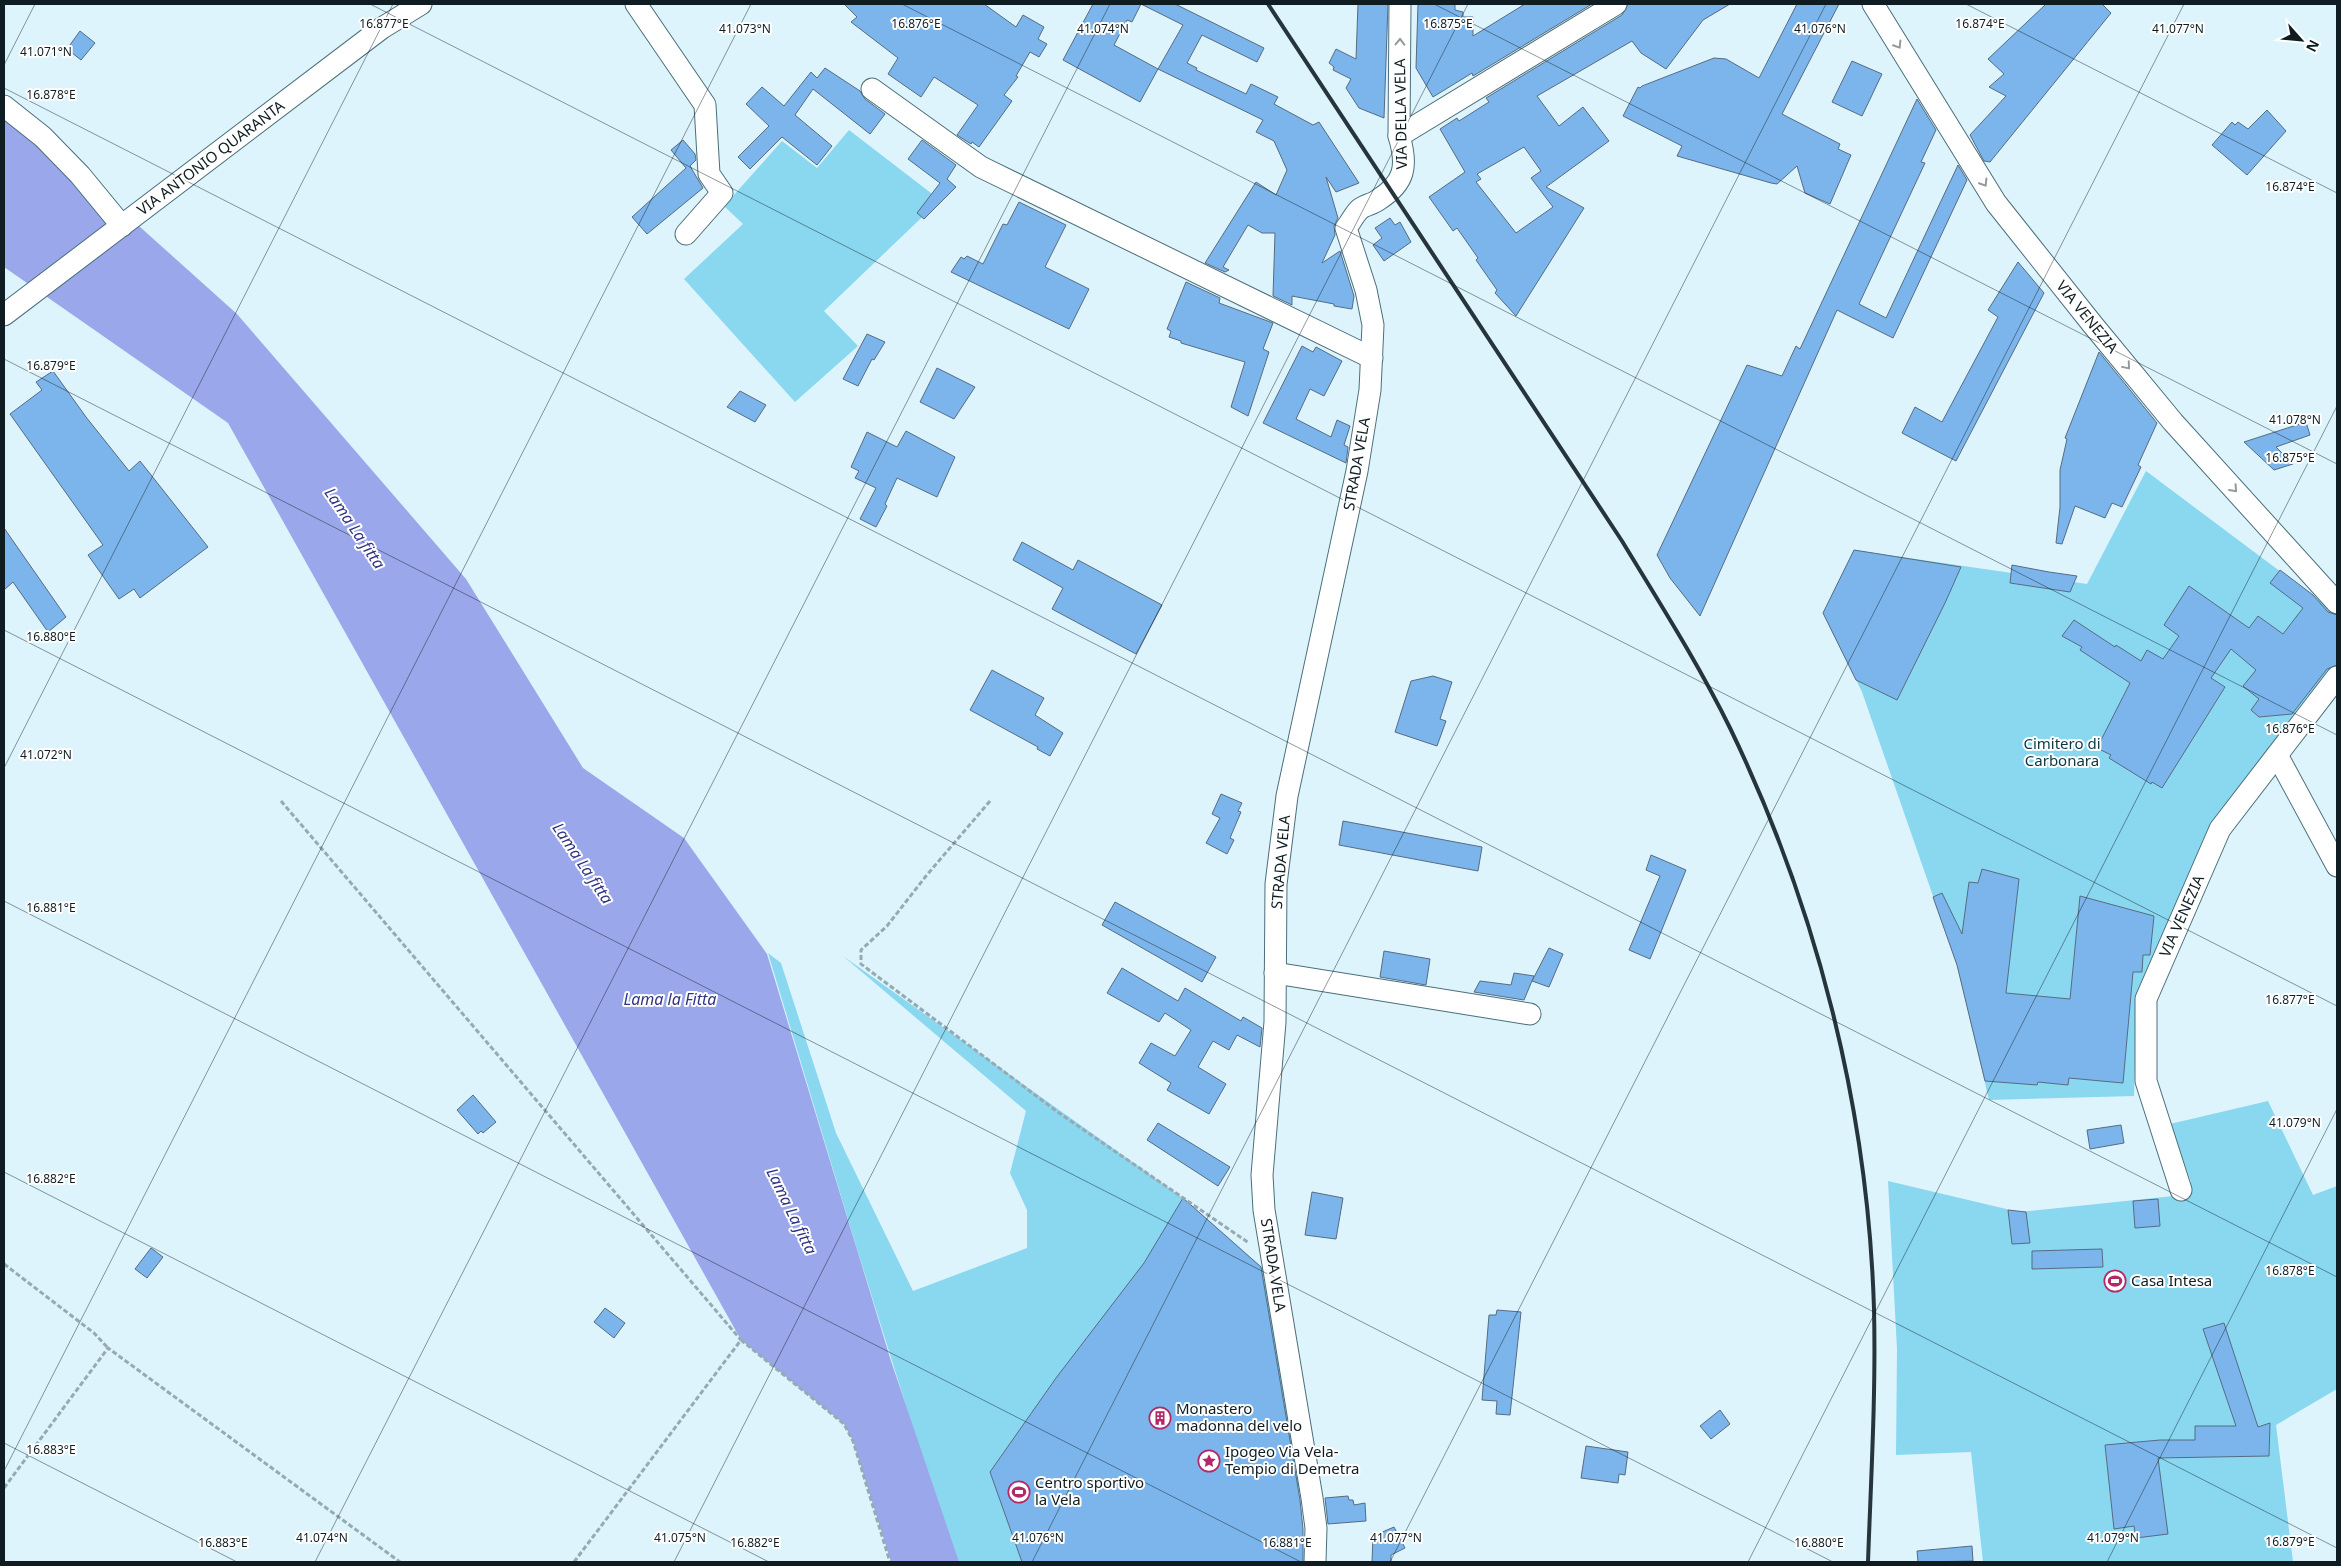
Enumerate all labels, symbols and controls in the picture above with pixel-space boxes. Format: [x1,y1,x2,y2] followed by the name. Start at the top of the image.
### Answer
[359,15,409,32] text: 16.877°E
[891,15,941,32] text: 16.876°E
[1423,15,1473,32] text: 16.875°E
[1955,15,2005,32] text: 16.874°E
[2276,15,2326,65] north arrow
[719,20,771,37] text: 41.073°N
[1077,20,1129,37] text: 41.074°N
[1794,20,1846,37] text: 41.076°N
[2152,20,2204,37] text: 41.077°N
[2302,37,2324,56] text: N
[1395,38,1405,46] one-way arrow
[1892,40,1902,49] one-way arrow
[20,43,72,60] text: 41.071°N
[1389,58,1411,170] street label: VIA DELLA VELA
[26,86,76,103] text: 16.878°E
[133,95,289,219] street label: VIA ANTONIO QUARANTA
[1977,178,1987,187] one-way arrow
[2265,178,2315,195] text: 16.874°E
[2052,276,2123,357] street label: VIA VENEZIA
[26,357,76,374] text: 16.879°E
[2122,360,2130,369] one-way arrow
[2269,411,2321,428] text: 41.078°N
[1338,415,1374,512] street label: STRADA VELA
[2265,449,2315,466] text: 16.875°E
[320,483,390,573] water label: Lama La fitta
[2228,483,2237,492] one-way arrow
[26,628,76,645] text: 16.880°E
[2265,720,2315,737] text: 16.876°E
[2023,733,2101,770] park label: Cimitero di Carbonara
[20,746,72,763] text: 41.072°N
[1266,814,1294,910] street label: STRADA VELA
[548,818,618,908] water label: Lama La fitta
[2154,871,2208,960] street label: VIA VENEZIA
[26,899,76,916] text: 16.881°E
[624,988,716,1010] water label: Lama la Fitta
[2265,991,2315,1008] text: 16.877°E
[2269,1114,2321,1131] text: 41.079°N
[762,1164,822,1258] water label: Lama La fitta
[26,1170,76,1187] text: 16.882°E
[1257,1217,1291,1313] street label: STRADA VELA
[2265,1262,2315,1279] text: 16.878°E
[2103,1269,2127,1293] sports icon: Casa Intesa
[2131,1270,2212,1290] place label: Casa Intesa
[1176,1398,1302,1435] place label: Monastero madonna del velo
[1148,1406,1172,1430] building icon: Monastero madonna del velo
[26,1441,76,1458] text: 16.883°E
[1225,1441,1359,1478] place label: Ipogeo Via Vela- Tempio di Demetra
[1197,1449,1221,1473] place icon: Ipogeo Via Vela- Tempio di Demetra
[1035,1472,1144,1509] place label: Centro sportivo la Vela
[1007,1480,1031,1504] sports icon: Centro sportivo la Vela
[296,1529,348,1546] text: 41.074°N
[654,1529,706,1546] text: 41.075°N
[1012,1529,1064,1546] text: 41.076°N
[1370,1529,1422,1546] text: 41.077°N
[2087,1529,2139,1546] text: 41.079°N
[2265,1533,2315,1550] text: 16.879°E
[198,1534,248,1551] text: 16.883°E
[730,1534,780,1551] text: 16.882°E
[1262,1534,1312,1551] text: 16.881°E
[1794,1534,1844,1551] text: 16.880°E

